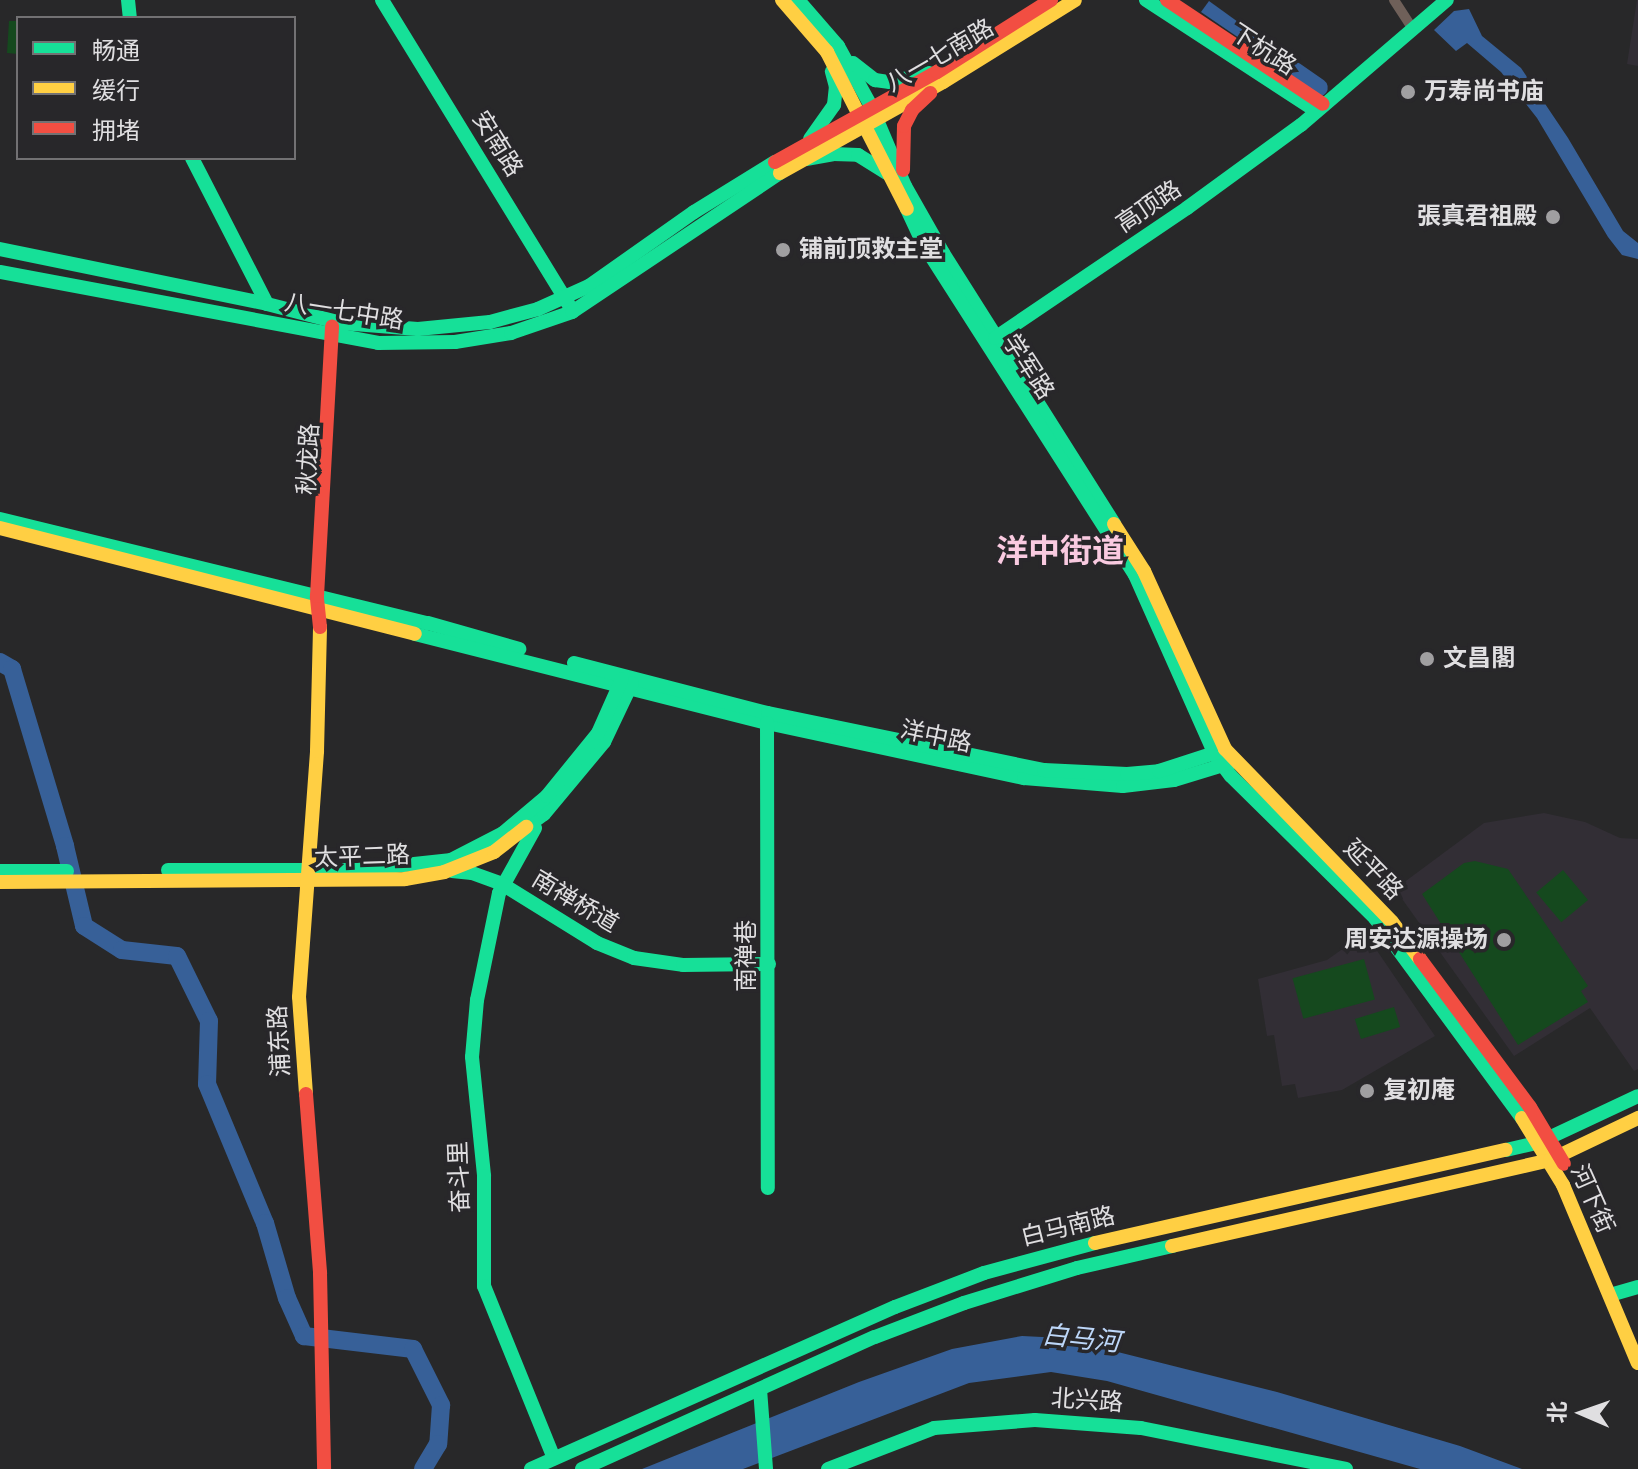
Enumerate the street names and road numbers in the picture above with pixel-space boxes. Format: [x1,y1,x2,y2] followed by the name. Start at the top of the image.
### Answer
[881,14,999,98] street label: 八一七南路
[1225,18,1301,82] street label: 下杭路
[466,106,528,182] street label: 安南路
[1111,175,1187,239] street label: 高顶路
[282,288,406,336] street label: 八一七中路
[996,329,1060,405] street label: 学军路
[293,422,325,496] street label: 秋龙路
[898,715,974,759] street label: 洋中路
[1338,834,1408,906] street label: 延平路
[314,841,410,873] street label: 太平二路
[526,865,624,939] street label: 南禅桥道
[733,920,761,992] street label: 南禅巷
[264,1004,296,1078] street label: 浦东路
[444,1141,476,1213] street label: 奋斗里
[1564,1160,1620,1238] street label: 河下街
[1018,1201,1118,1253] street label: 白马南路
[1050,1384,1124,1418] street label: 北兴路

